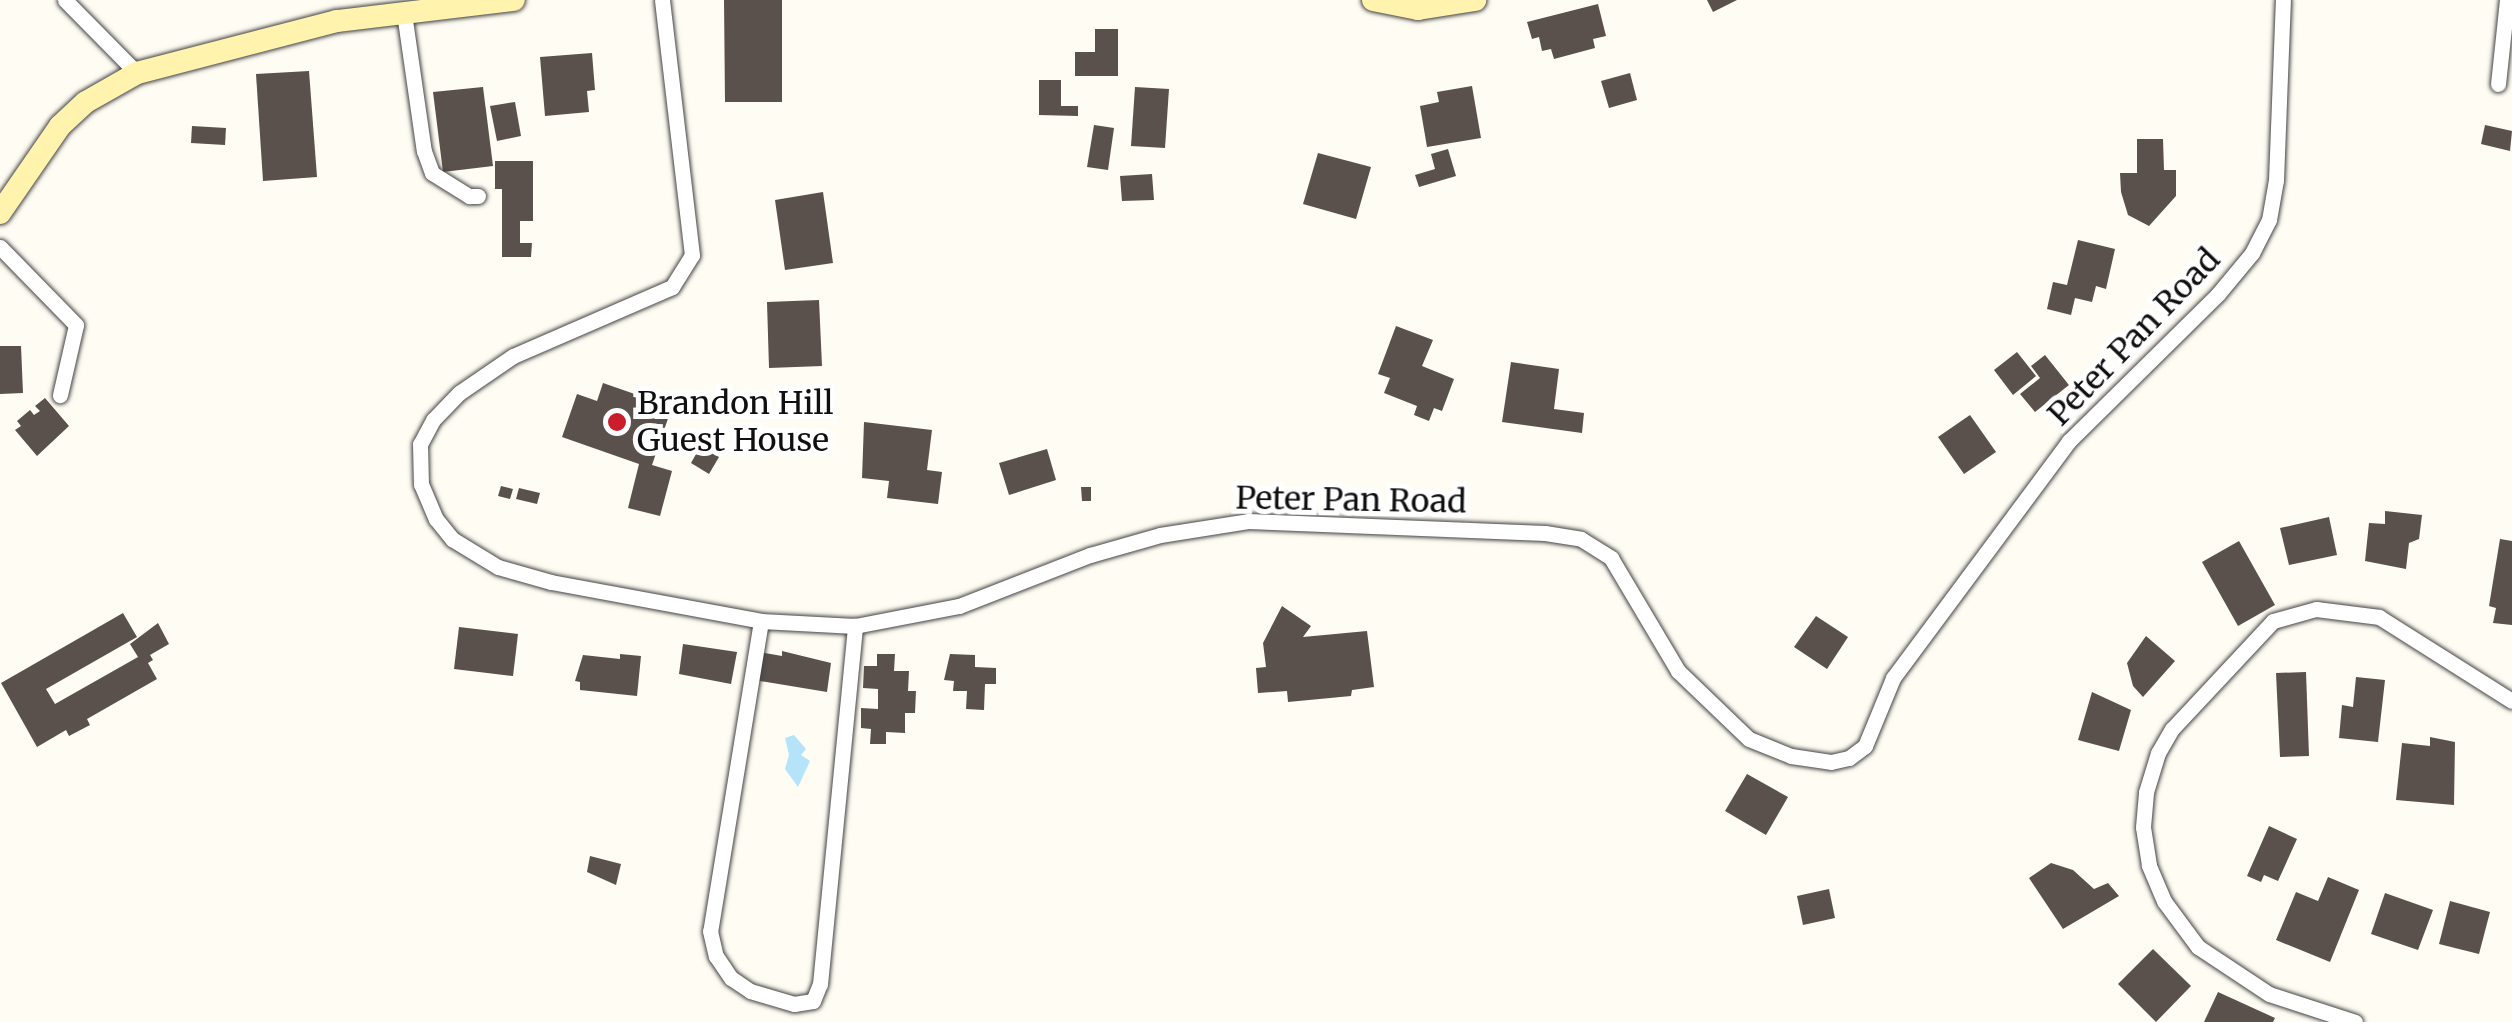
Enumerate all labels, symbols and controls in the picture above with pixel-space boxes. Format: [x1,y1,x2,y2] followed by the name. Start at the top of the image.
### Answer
[2040,241,2228,433] street label: Peter Pan Road
[637,385,833,460] place label: Brandon Hill Guest House
[606,411,628,433] marker: Brandon Hill Guest House
[1235,479,1467,521] street label: Peter Pan Road

